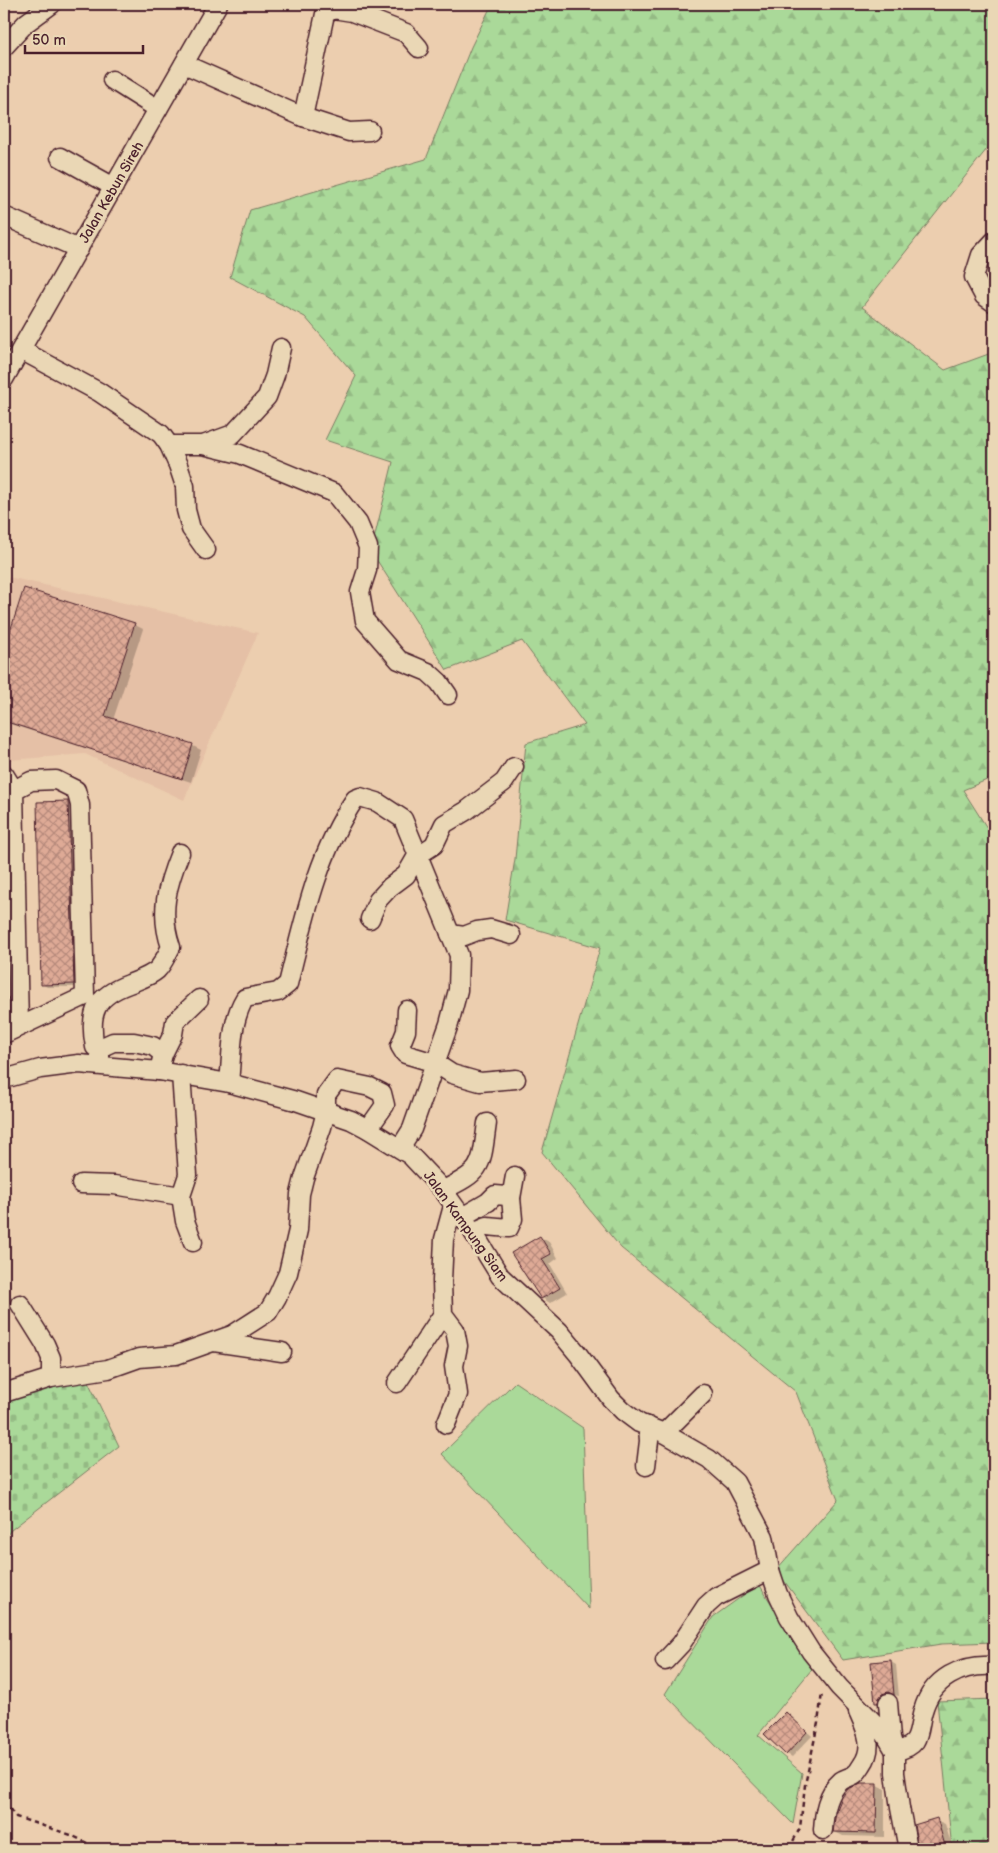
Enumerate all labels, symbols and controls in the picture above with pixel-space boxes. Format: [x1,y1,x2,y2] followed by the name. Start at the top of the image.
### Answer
[25,22,142,54] scale bar
[32,31,66,50] text: 50 m
[76,138,147,246] street label: Jalan Kebun Sireh
[420,1168,511,1285] street label: Jalan Kampung Siam

